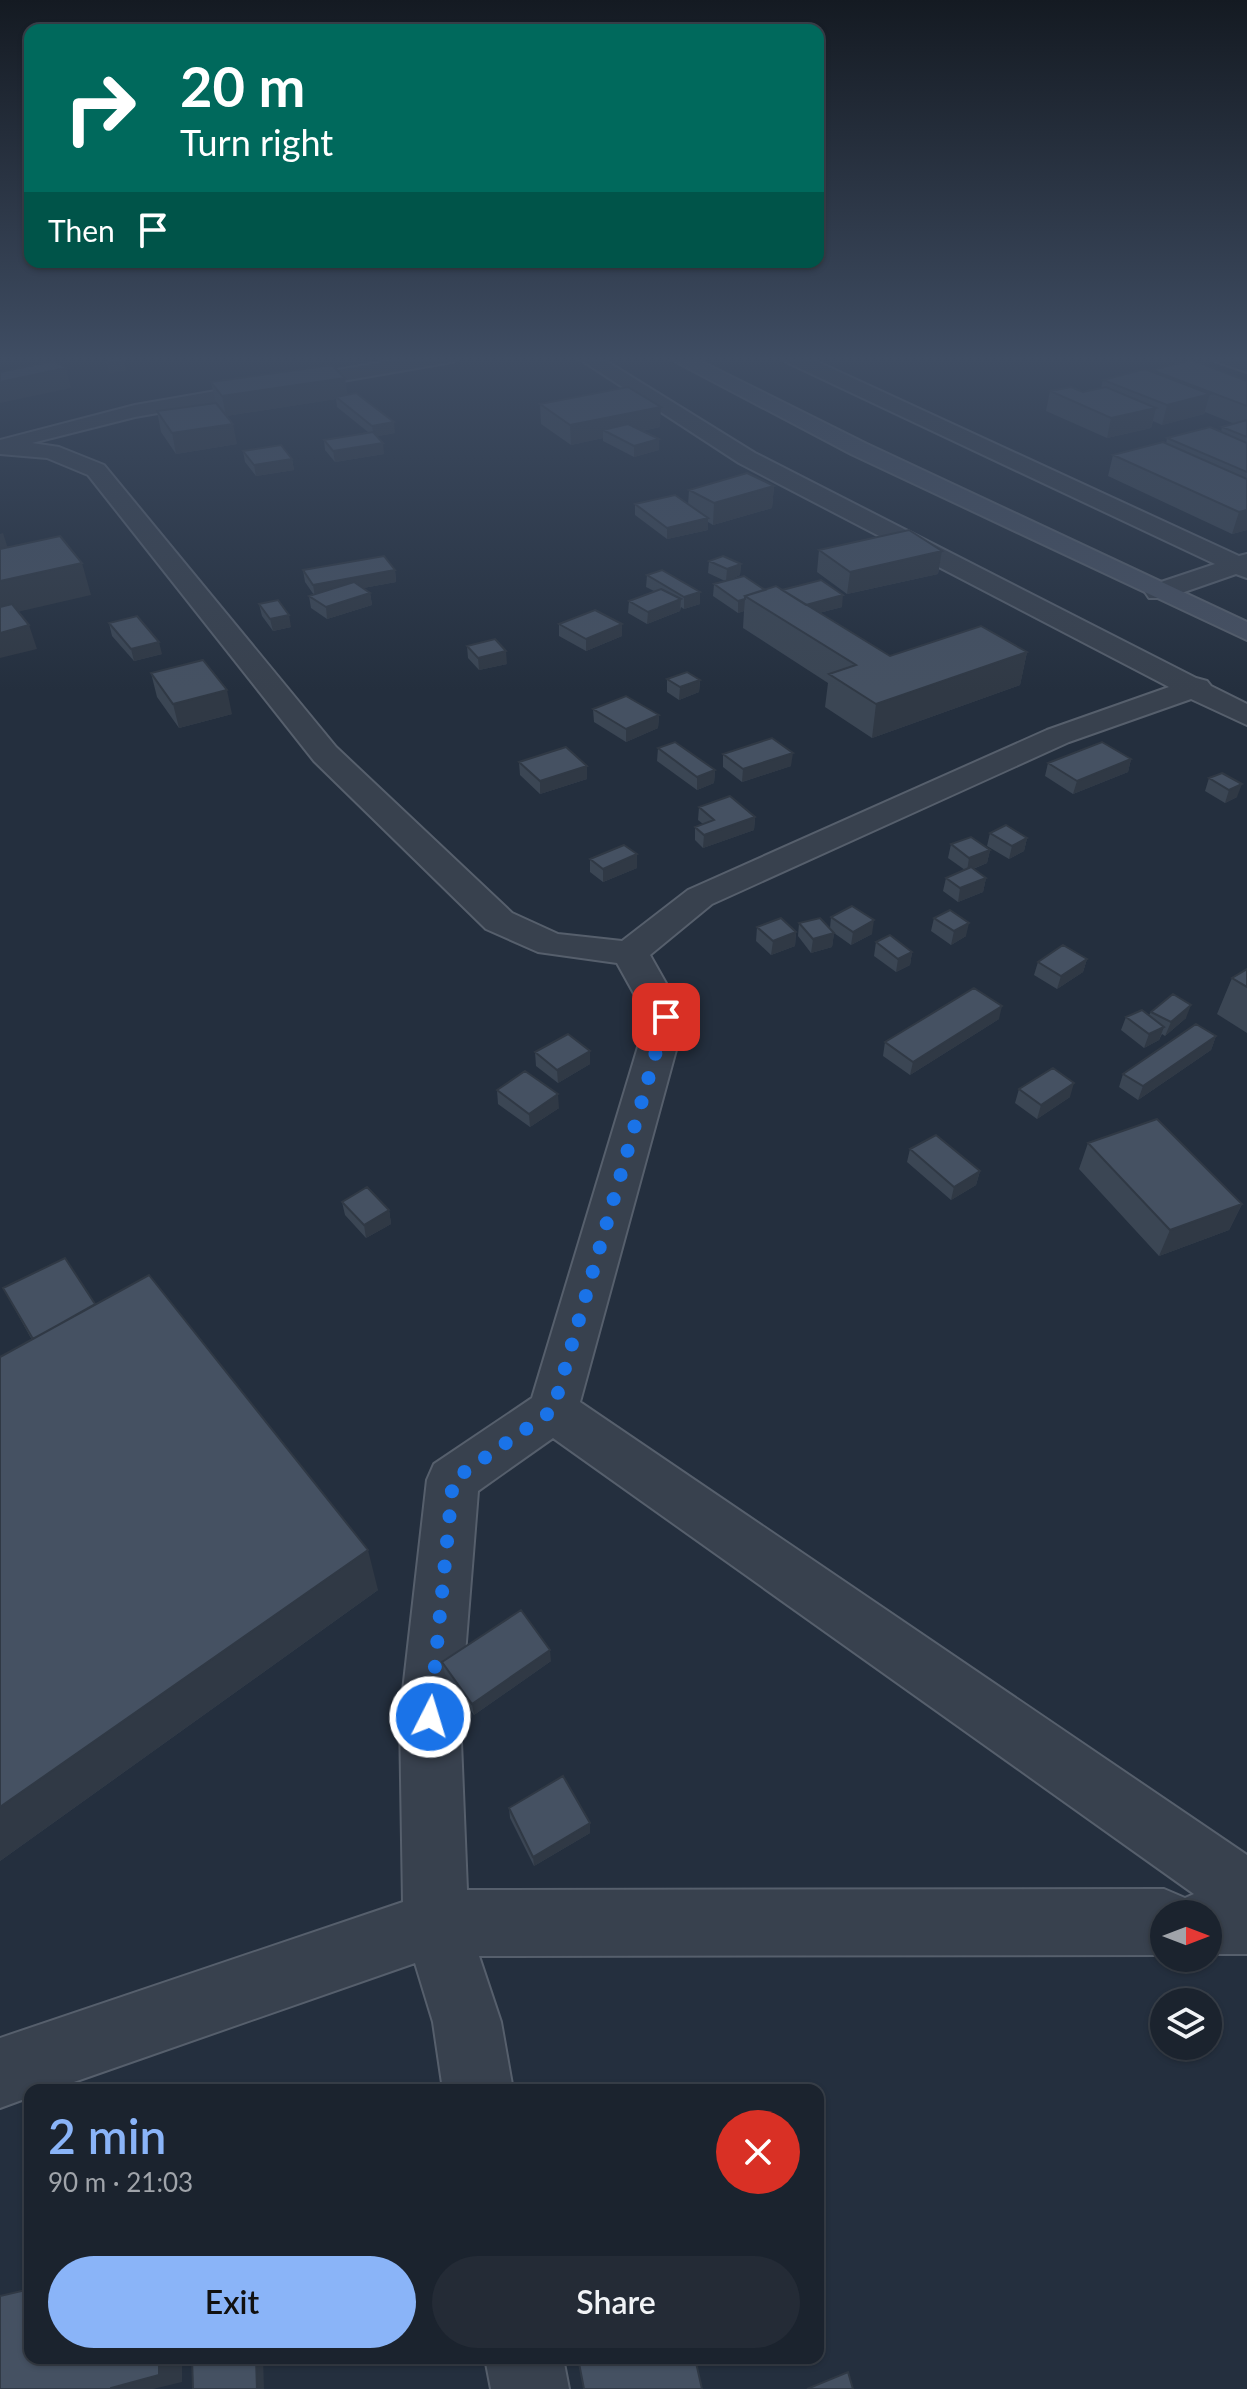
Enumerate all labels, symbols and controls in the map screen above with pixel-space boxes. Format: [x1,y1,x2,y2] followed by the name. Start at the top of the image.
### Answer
[180,52,305,119] text: 20 m
[48,56,152,160] icon: right
[180,120,333,164] text: Turn right
[131,208,175,252] icon: arrive
[48,212,115,248] text: Then
[632,983,700,1051] pin
[644,995,688,1039] icon: arrive
[388,1675,472,1759] position arrow
[1150,1900,1222,1972] north arrow
[1150,1900,1222,2060] map controls
[1150,1988,1222,2060] button: layers
[48,2107,166,2164] text: 2 min
[716,2110,800,2194] button: close
[48,2166,193,2198] text: 90 m · 21:03
[48,2256,416,2348] button: Exit
[432,2256,800,2348] button: Share

